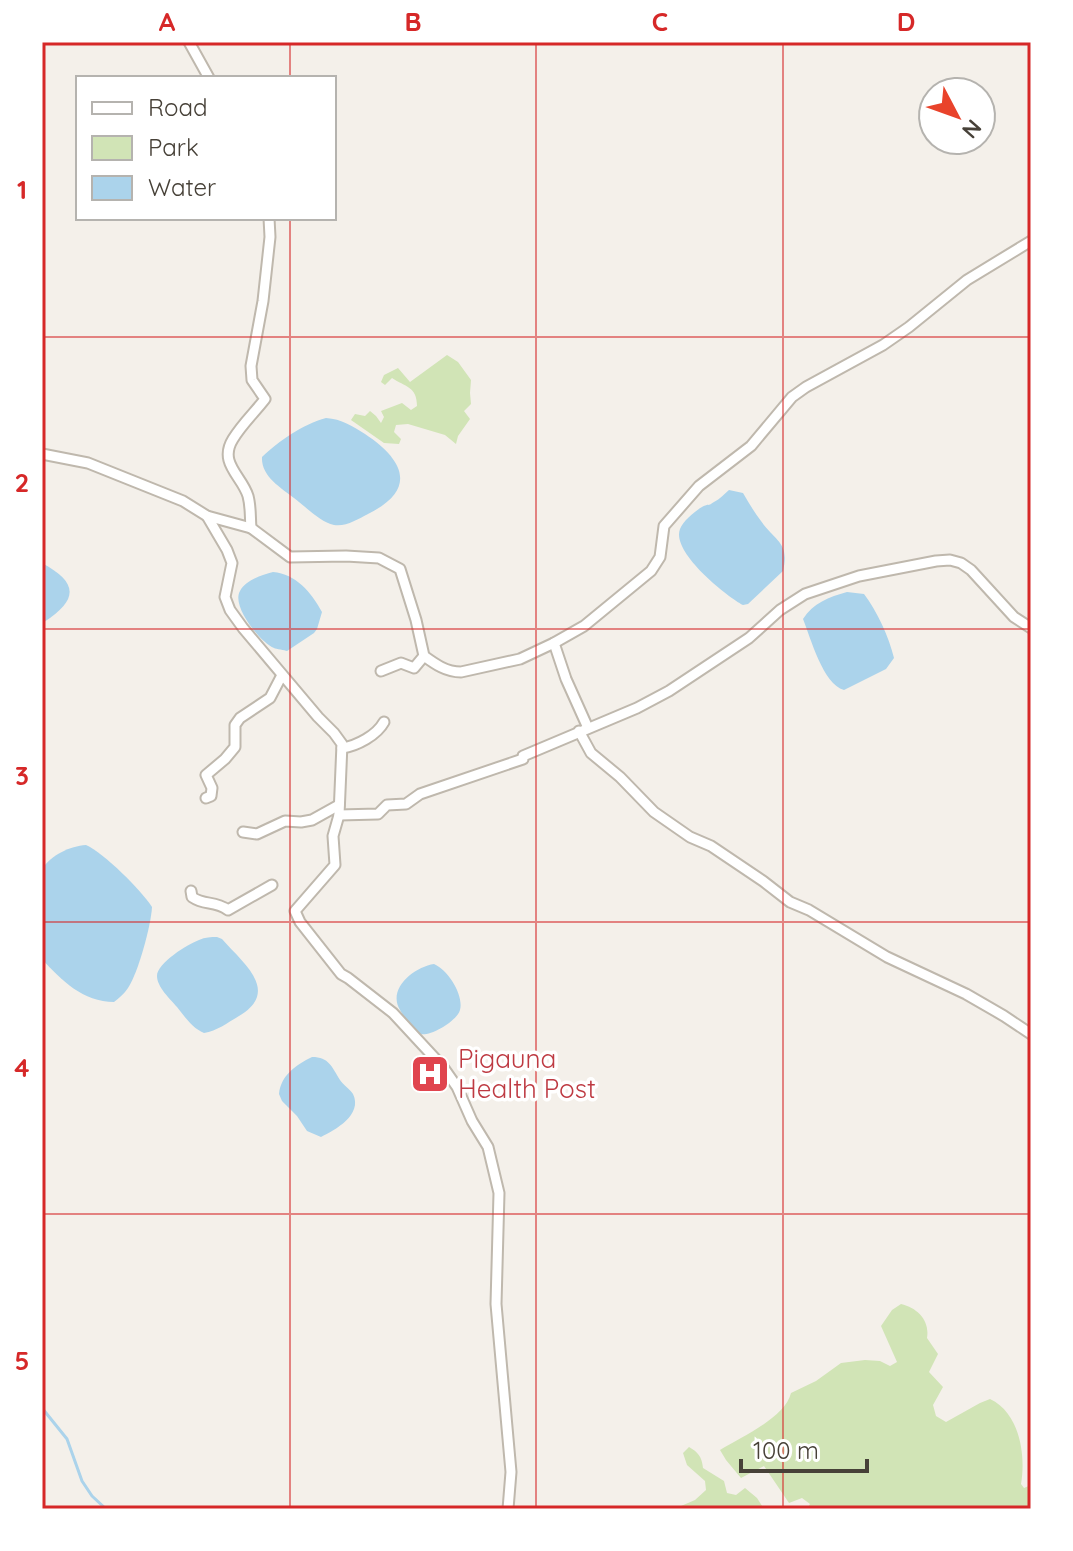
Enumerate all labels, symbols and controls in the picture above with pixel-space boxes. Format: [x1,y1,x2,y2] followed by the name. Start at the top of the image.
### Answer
[159,5,176,38] text: A
[404,5,422,38] text: B
[652,5,668,38] text: C
[897,5,915,38] text: D
[76,76,336,220] legend
[917,76,997,156] north arrow
[148,92,208,122] text: Road
[956,114,988,144] text: N
[148,132,199,162] text: Park
[148,172,216,202] text: Water
[17,173,27,206] text: 1
[15,466,29,499] text: 2
[15,759,29,792] text: 3
[458,1042,596,1105] place label: Pigauna Health Post
[14,1051,30,1084] text: 4
[409,1053,451,1095] hospital icon: Pigauna Health Post
[15,1344,29,1377] text: 5
[741,1423,867,1473] scale bar
[753,1435,819,1465] text: 100 m

